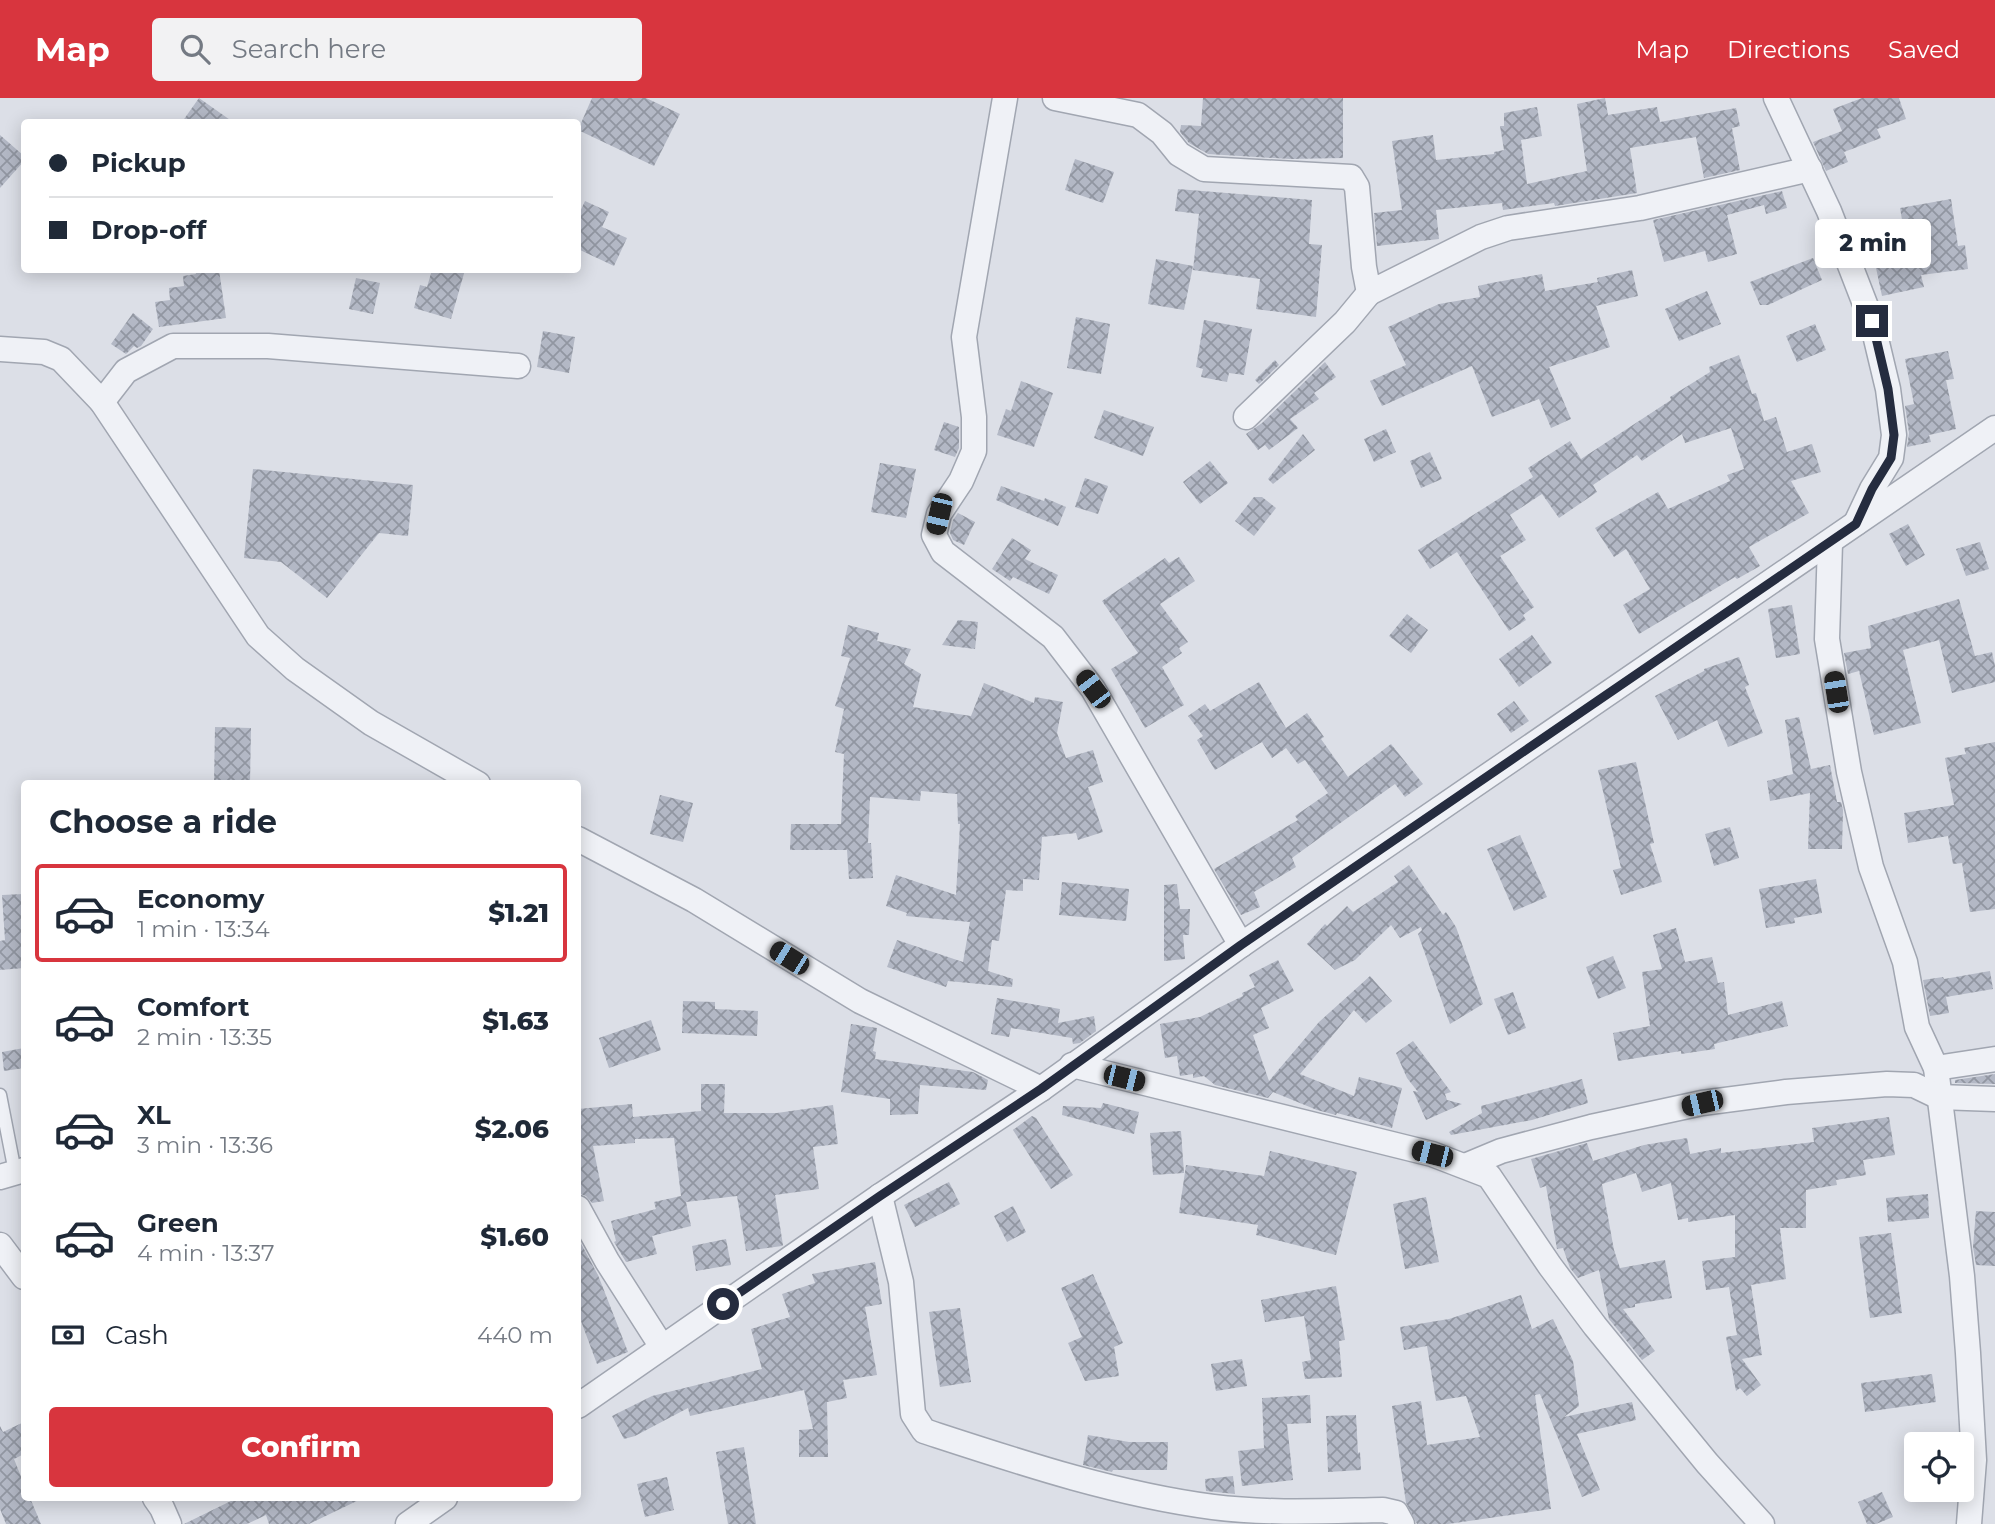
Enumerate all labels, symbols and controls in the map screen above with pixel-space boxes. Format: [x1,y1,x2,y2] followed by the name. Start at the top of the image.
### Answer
[152,18,642,81] search box
[35,29,110,69] text: Map
[176,30,214,68] icon: search
[232,33,386,65] text: Search here
[1636,35,1689,64] text: Map
[1727,35,1850,64] text: Directions
[1888,35,1960,64] text: Saved
[91,147,186,179] text: Pickup
[91,214,206,246] text: Drop-off
[1814,220,1930,268] callout: 2 min
[1839,229,1907,257] text: 2 min
[1856,305,1888,337] route end
[925,491,954,537] car
[1072,666,1115,712] car
[1823,670,1850,714] car
[49,802,277,841] text: Choose a ride
[53,882,116,945] icon: car
[137,883,264,915] text: Economy
[488,897,549,929] text: $1.21
[137,915,270,943] text: 1 min · 13:34
[766,938,813,978] car
[53,990,116,1053] icon: car
[137,991,249,1023] text: Comfort
[482,1005,549,1037] text: $1.63
[137,1023,272,1051] text: 2 min · 13:35
[1102,1063,1147,1093] car
[1680,1088,1725,1118] car
[53,1098,116,1161] icon: car
[137,1099,171,1131] text: XL
[475,1113,549,1145] text: $2.06
[137,1131,273,1159] text: 3 min · 13:36
[1410,1139,1455,1169] car
[53,1206,116,1269] icon: car
[137,1207,219,1239] text: Green
[480,1221,549,1253] text: $1.60
[137,1239,275,1267] text: 4 min · 13:37
[707,1288,739,1320] route start
[49,1316,87,1354] icon: cash
[105,1319,169,1351] text: Cash
[477,1321,553,1349] text: 440 m
[49,1407,553,1487] button: Confirm
[1904,1432,1974,1502] map controls
[1904,1432,1974,1502] button: locate

